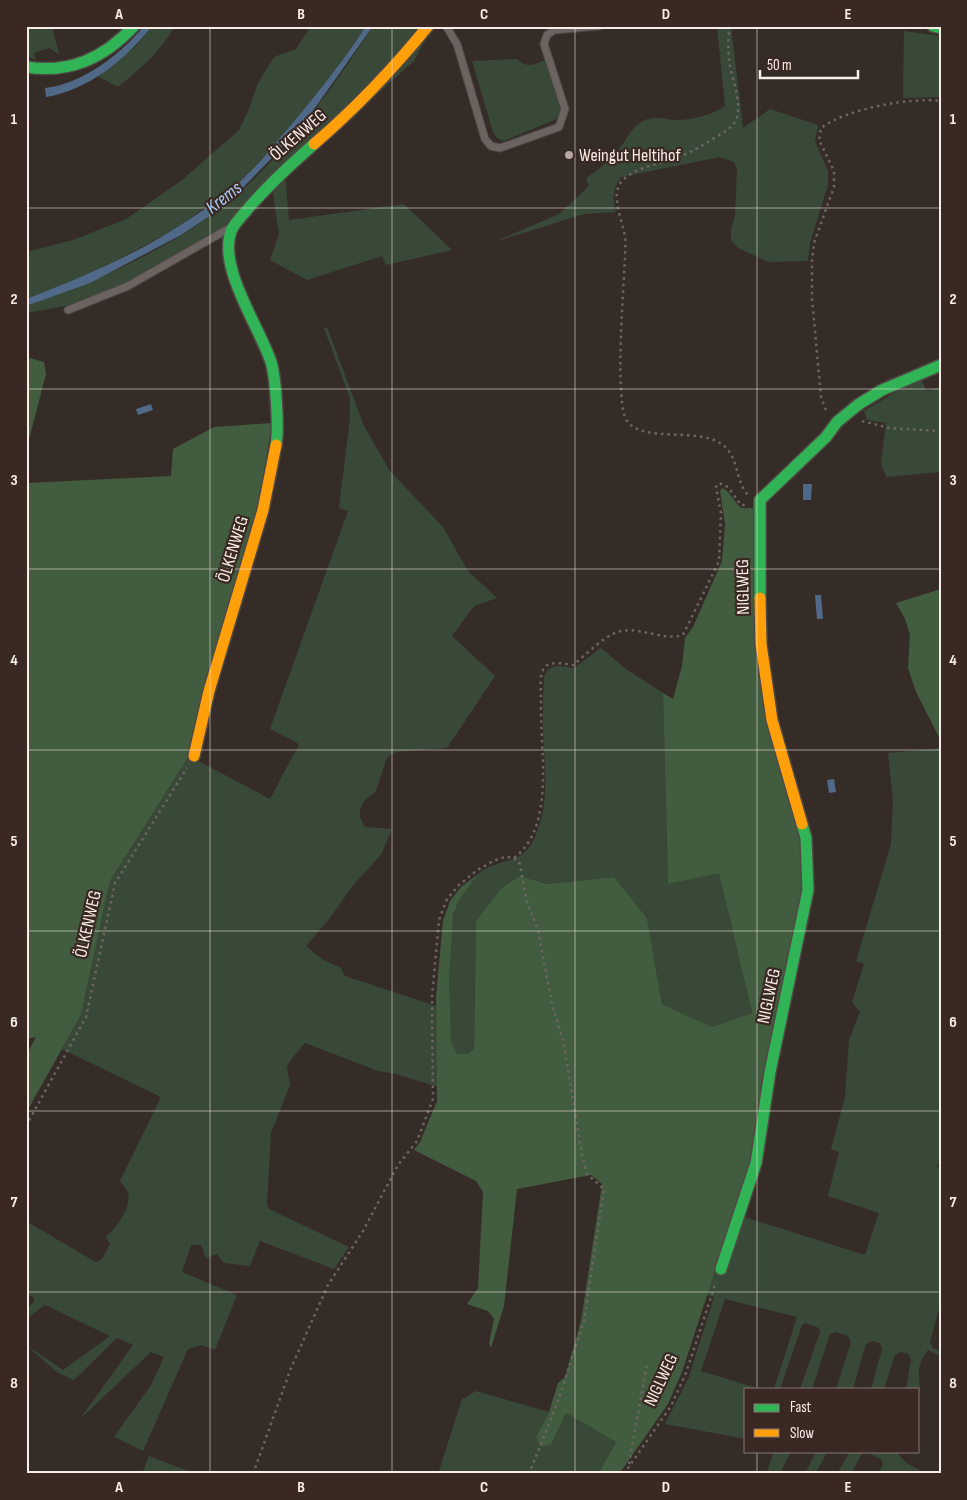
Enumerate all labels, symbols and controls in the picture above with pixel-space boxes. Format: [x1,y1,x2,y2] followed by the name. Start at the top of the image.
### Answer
[114,5,123,24] text: A
[297,5,305,24] text: B
[480,5,488,24] text: C
[662,5,670,24] text: D
[845,5,852,24] text: E
[760,48,857,80] scale bar
[767,56,792,75] text: 50 m
[265,105,331,165] street label: ÖLKENWEG
[11,110,18,129] text: 1
[950,110,957,129] text: 1
[579,145,681,166] place label: Weingut Heltihof
[563,149,575,161] marker: Weingut Heltihof
[201,177,247,219] water label: Krems
[10,290,18,309] text: 2
[949,290,957,309] text: 2
[10,471,18,490] text: 3
[949,471,957,490] text: 3
[213,513,253,585] street label: ÖLKENWEG
[732,559,754,615] street label: NIGLWEG
[10,651,18,670] text: 4
[949,651,957,670] text: 4
[10,832,18,851] text: 5
[949,832,957,851] text: 5
[70,888,106,960] street label: ÖLKENWEG
[753,967,785,1025] street label: NIGLWEG
[10,1013,18,1032] text: 6
[949,1013,957,1032] text: 6
[11,1193,18,1212] text: 7
[950,1193,957,1212] text: 7
[640,1350,682,1410] street label: NIGLWEG
[10,1374,18,1393] text: 8
[949,1374,957,1393] text: 8
[744,1388,920,1452] legend
[790,1398,812,1417] text: Fast
[790,1424,814,1443] text: Slow
[114,1478,123,1497] text: A
[297,1478,305,1497] text: B
[480,1478,488,1497] text: C
[662,1478,670,1497] text: D
[845,1478,852,1497] text: E

